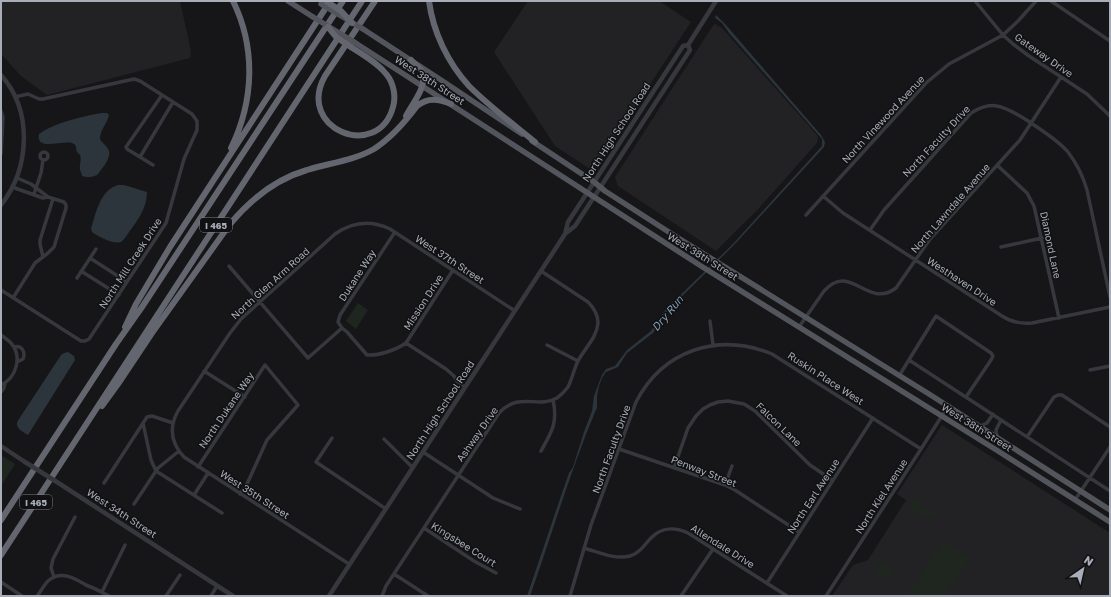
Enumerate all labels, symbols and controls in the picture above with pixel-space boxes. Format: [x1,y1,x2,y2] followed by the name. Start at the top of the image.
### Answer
[1012,30,1076,80] street label: Gateway Drive
[393,53,467,107] street label: West 38th Street
[839,73,927,165] street label: North Vinewood Avenue
[579,80,653,184] street label: North High School Road
[900,103,972,179] street label: North Faculty Drive
[908,161,992,255] street label: North Lawndale Avenue
[1038,210,1064,280] street label: Diamond Lane
[96,215,164,311] street label: North Mill Creek Drive
[200,218,232,232] road number: I 465
[665,229,741,283] street label: West 38th Street
[413,232,487,286] street label: West 37th Street
[228,245,312,321] street label: North Glen Arm Road
[336,247,378,303] street label: Dukane Way
[925,254,999,308] street label: Westhaven Drive
[401,272,446,332] street label: Mission Drive
[649,292,687,334] water label: Dry Run
[786,349,866,407] street label: Ruskin Place West
[403,358,477,462] street label: North High School Road
[196,369,256,450] street label: North Dukane Way
[754,400,804,449] street label: Falcon Lane
[939,400,1015,454] street label: West 38th Street
[589,403,633,495] street label: North Faculty Drive
[454,404,500,464] street label: Ashway Drive
[669,453,739,489] street label: Penway Street
[784,456,842,536] street label: North Earl Avenue
[852,456,910,536] street label: North Kiel Avenue
[218,467,292,521] street label: West 35th Street
[85,486,159,540] street label: West 34th Street
[20,495,52,509] road number: I 465
[429,519,499,569] street label: Kingsbee Court
[689,522,757,570] street label: Allendale Drive
[1063,549,1103,589] north arrow
[1082,553,1096,568] text: N

